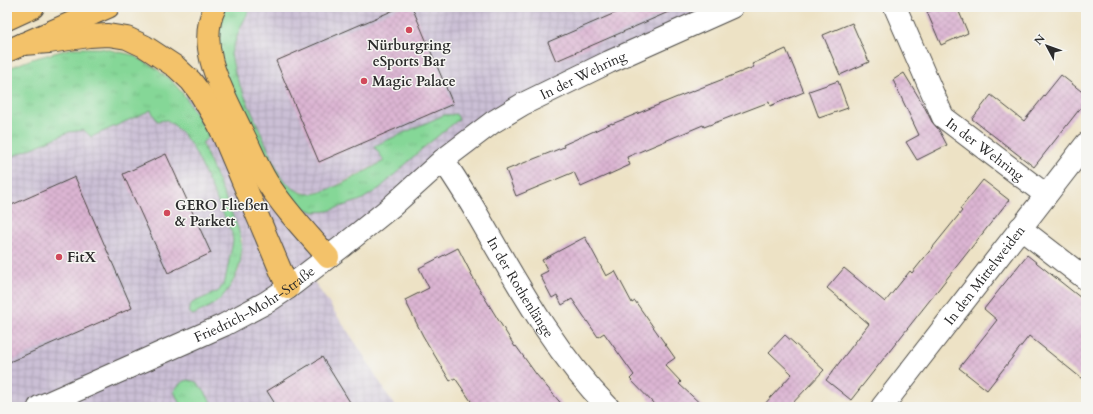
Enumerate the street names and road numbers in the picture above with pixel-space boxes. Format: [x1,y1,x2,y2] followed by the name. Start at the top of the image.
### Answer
[537,46,629,104] street label: In der Wehring
[942,113,1028,185] street label: In der Wehring
[940,221,1029,329] street label: In den Mittelweiden
[483,233,559,341] street label: In der Rothenlänge
[191,261,319,347] street label: Friedrich-Mohr-Straße

